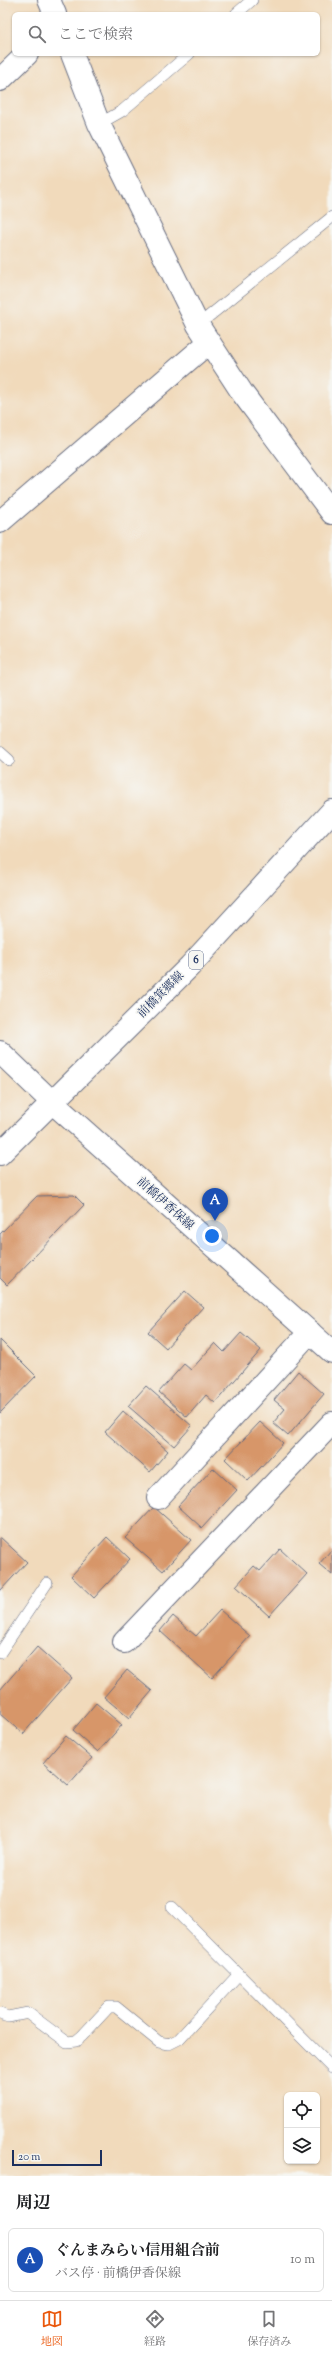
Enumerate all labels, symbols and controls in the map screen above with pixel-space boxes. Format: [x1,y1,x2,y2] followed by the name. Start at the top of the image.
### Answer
[12,12,320,56] search box
[26,23,48,45] icon: search
[58,25,133,46] text: ここで検索
[189,951,203,969] road number: 6
[133,967,189,1023] street label: 前橋箕郷線
[132,1173,198,1235] street label: 前橋伊香保線
[202,1188,228,1221] pin: A
[202,1226,222,1246] your location
[284,2092,320,2164] map controls
[284,2092,320,2128] button: locate
[284,2128,320,2164] button: layers
[12,2148,102,2167] scale bar
[18,2149,40,2165] text: 20 m
[16,2192,50,2216] text: 周辺
[55,2241,220,2262] text: ぐんまみらい信用組合前
[25,2251,35,2269] text: A
[290,2251,315,2269] text: 10 m
[55,2265,181,2283] text: バス停 · 前橋伊香保線
[41,2308,63,2350] tab: 地図
[144,2308,166,2350] tab: 経路
[247,2308,291,2350] tab: 保存済み

